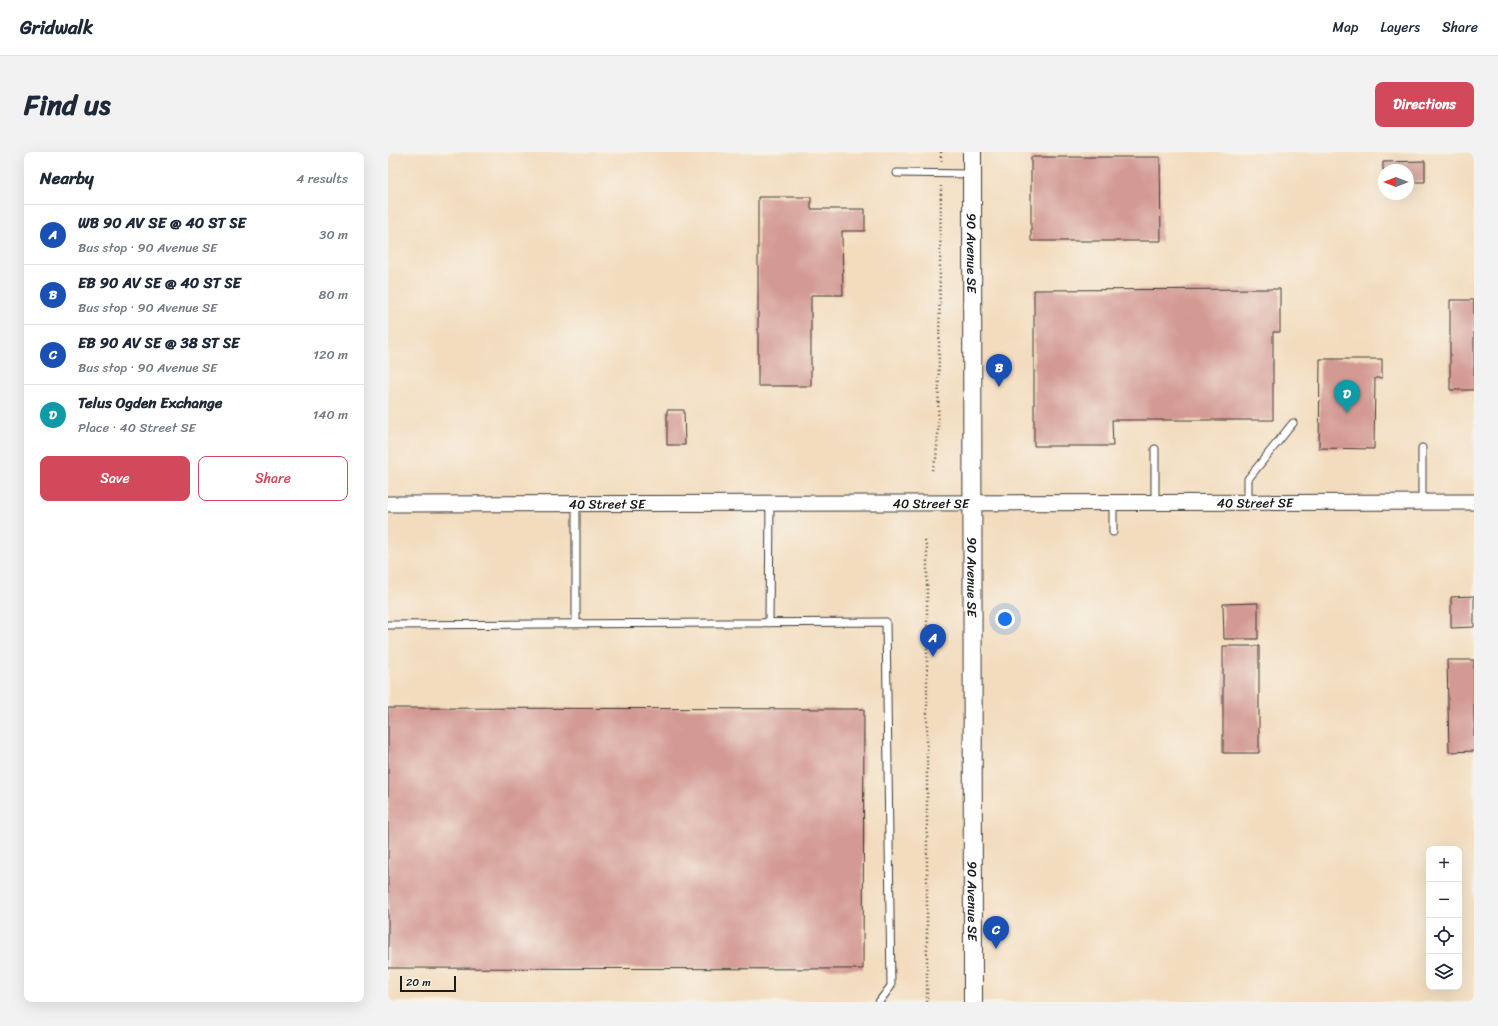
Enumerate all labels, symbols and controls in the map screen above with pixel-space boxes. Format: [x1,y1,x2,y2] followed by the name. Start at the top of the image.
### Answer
[20,11,93,44] text: Gridwalk
[1333,15,1358,40] text: Map
[1380,15,1420,40] text: Layers
[1442,15,1478,40] text: Share
[24,80,111,129] text: Find us
[1375,82,1474,127] button: Directions
[40,163,94,193] text: Nearby
[1378,164,1414,200] north arrow
[296,167,348,190] text: 4 results
[78,210,246,236] text: WB 90 AV SE @ 40 ST SE
[961,213,984,294] street label: 90 Avenue SE
[49,223,57,246] text: A
[319,223,348,246] text: 30 m
[78,236,217,259] text: Bus stop · 90 Avenue SE
[78,270,241,296] text: EB 90 AV SE @ 40 ST SE
[49,283,57,306] text: B
[319,283,348,306] text: 80 m
[78,296,217,319] text: Bus stop · 90 Avenue SE
[78,330,239,356] text: EB 90 AV SE @ 38 ST SE
[49,343,57,366] text: C
[313,343,348,366] text: 120 m
[986,354,1012,387] pin: B
[78,356,217,379] text: Bus stop · 90 Avenue SE
[1334,380,1360,413] pin: D
[78,390,223,416] text: Telus Ogden Exchange
[49,403,57,426] text: D
[313,403,348,426] text: 140 m
[78,416,196,439] text: Place · 40 Street SE
[40,456,190,501] button: Save
[198,456,348,501] button: Share
[893,491,970,515] street label: 40 Street SE
[1217,491,1294,514] street label: 40 Street SE
[569,492,646,515] street label: 40 Street SE
[961,537,984,618] street label: 90 Avenue SE
[995,609,1015,629] your location
[920,624,946,657] pin: A
[1426,846,1462,990] map controls
[1426,846,1462,882] button: +
[961,861,984,942] street label: 90 Avenue SE
[1426,882,1462,918] button: −
[983,916,1009,949] pin: C
[1426,918,1462,954] button: locate
[1426,954,1462,990] button: layers
[406,973,431,992] text: 20 m
[400,974,456,993] scale bar

